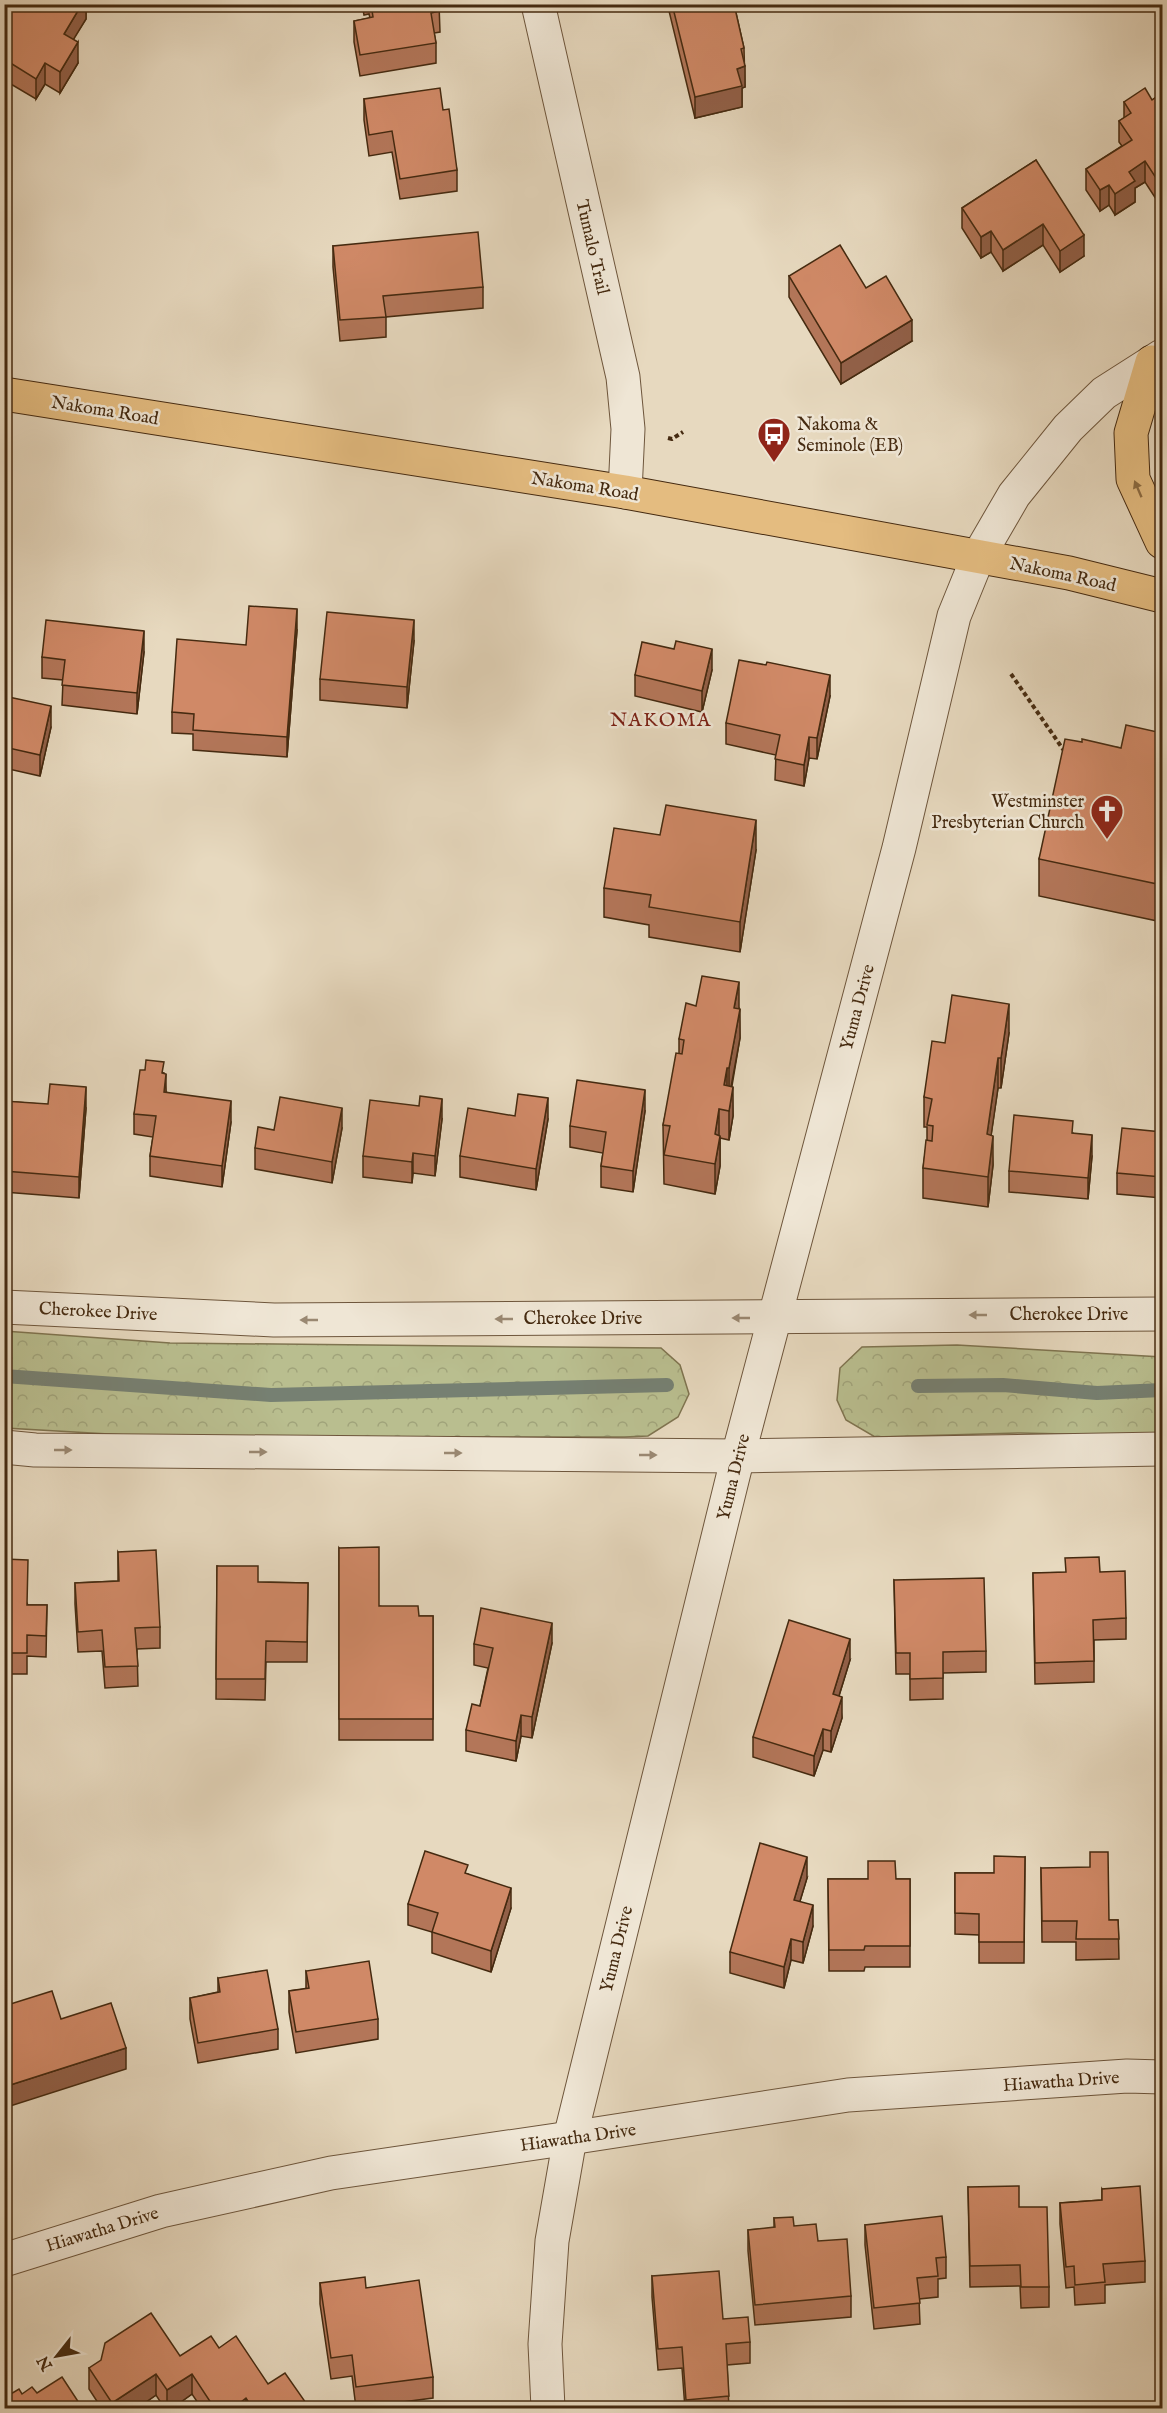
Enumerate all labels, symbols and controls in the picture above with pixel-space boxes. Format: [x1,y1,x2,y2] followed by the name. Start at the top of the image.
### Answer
[569,198,614,297] street label: Tumalo Trail
[49,392,160,431] street label: Nakoma Road
[797,414,903,458] place label: Nakoma & Seminole (EB)
[756,416,792,463] bus stop icon: Nakoma & Seminole (EB)
[529,468,640,507] street label: Nakoma Road
[1133,480,1142,497] one-way arrow
[1007,553,1118,598] street label: Nakoma Road
[610,708,712,733] district label: NAKOMA
[931,791,1084,835] place label: Westminster Presbyterian Church
[1089,793,1125,840] church icon: Westminster Presbyterian Church
[836,962,881,1053] street label: Yuma Drive
[38,1298,158,1327] street label: Cherokee Drive
[1010,1304,1128,1327] street label: Cherokee Drive
[524,1308,642,1331] street label: Cherokee Drive
[969,1310,988,1320] one-way arrow
[732,1313,751,1323] one-way arrow
[495,1314,514,1324] one-way arrow
[300,1315,319,1325] one-way arrow
[713,1432,756,1523] street label: Yuma Drive
[53,1445,72,1455] one-way arrow
[248,1447,267,1457] one-way arrow
[443,1448,462,1458] one-way arrow
[638,1450,657,1460] one-way arrow
[596,1904,639,1995] street label: Yuma Drive
[1002,2067,1120,2098] street label: Hiawatha Drive
[519,2119,638,2158] street label: Hiawatha Drive
[43,2202,162,2259] street label: Hiawatha Drive
[27,2326,87,2386] north arrow
[34,2351,59,2375] text: N

